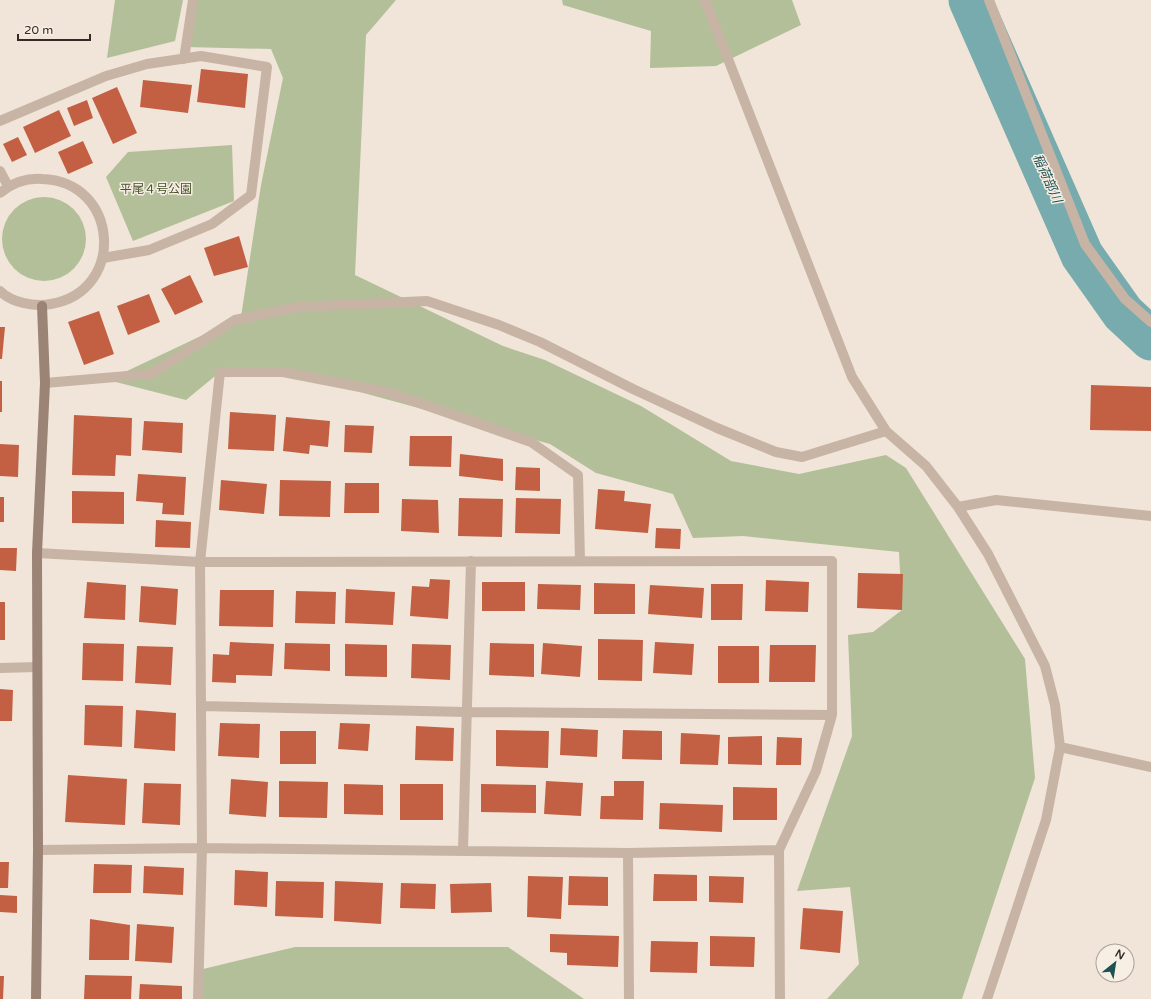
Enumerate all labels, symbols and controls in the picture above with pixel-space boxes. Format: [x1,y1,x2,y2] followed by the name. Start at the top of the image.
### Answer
[18,16,90,42] scale bar
[24,23,53,37] text: 20 m
[1029,151,1066,207] water label: 稲荷部川
[120,182,192,196] park label: 平尾４号公園
[1095,943,1135,983] north arrow
[1113,947,1127,963] text: N

